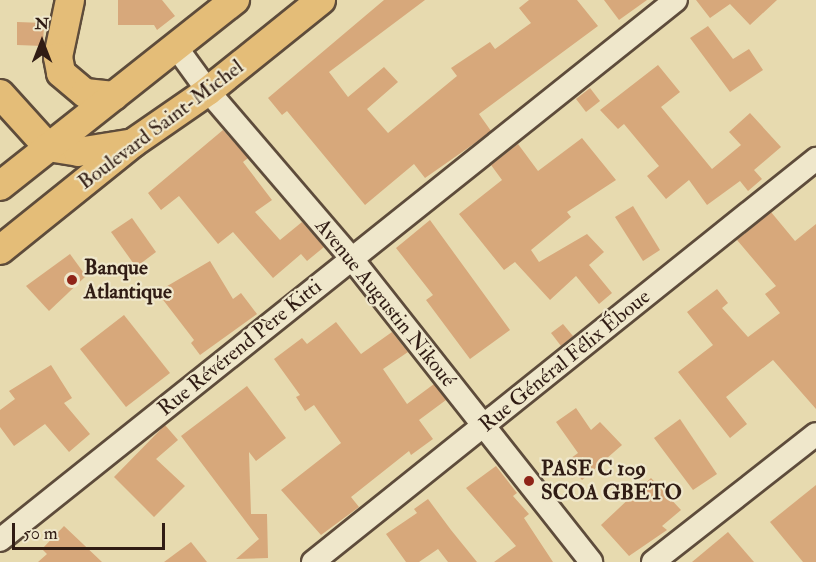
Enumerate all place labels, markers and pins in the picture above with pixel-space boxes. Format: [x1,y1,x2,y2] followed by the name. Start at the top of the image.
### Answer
[84,255,172,305] place label: Banque Atlantique
[65,273,79,287] marker: Banque Atlantique
[541,456,682,506] place label: PASE C 109 SCOA GBETO
[522,474,536,488] marker: PASE C 109 SCOA GBETO

